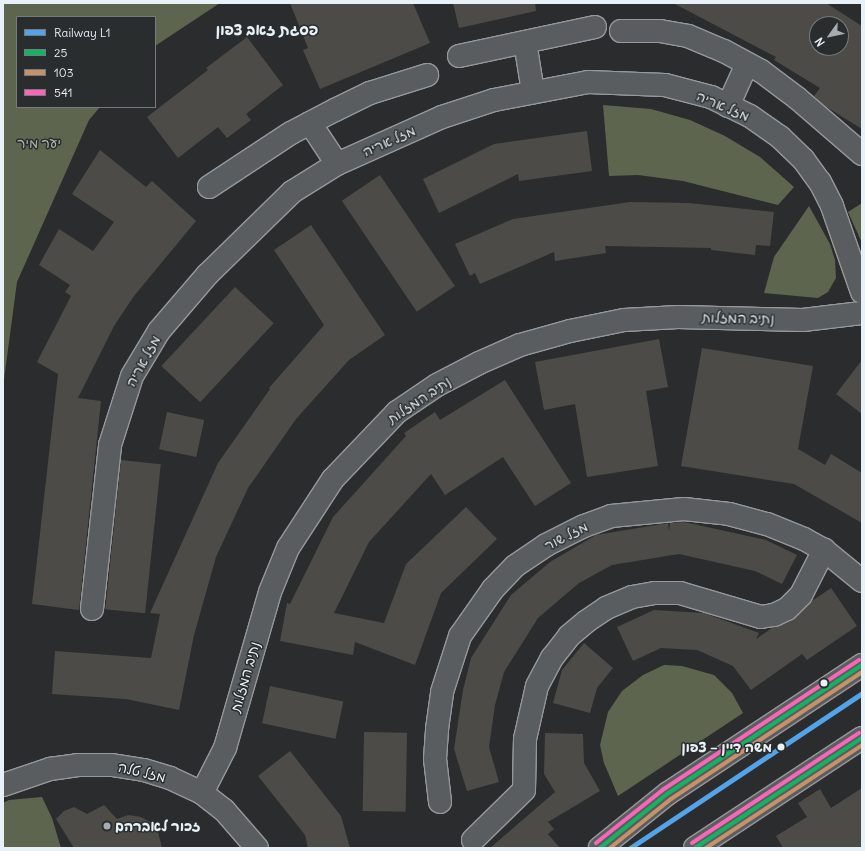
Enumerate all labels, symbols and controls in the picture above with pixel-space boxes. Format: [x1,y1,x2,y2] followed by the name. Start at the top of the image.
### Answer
[16,16,156,108] legend
[809,16,849,56] north arrow
[216,21,318,39] district label: פסגת זאב צפון
[54,25,111,40] text: Railway L1
[812,35,828,49] text: N
[54,45,67,60] text: 25
[54,65,73,80] text: 103
[54,85,72,100] text: 541
[694,87,752,125] street label: מזל אריה
[360,122,418,160] street label: מזל אריה
[17,135,61,151] park label: יער מיר
[701,309,775,327] street label: נתיב המזלות
[122,332,164,390] street label: מזל אריה
[384,373,454,427] street label: נתיב המזלות
[542,518,590,554] street label: מזל שור
[227,640,263,714] street label: נתיב המזלות
[819,678,829,688] unlabelled marker
[681,739,772,755] place label: משה דיין – צפון
[774,740,788,754] marker: משה דיין – צפון
[117,758,167,786] street label: מזל טלה
[115,818,200,834] place label: זכור לאברהם
[102,821,112,831] marker: זכור לאברהם

